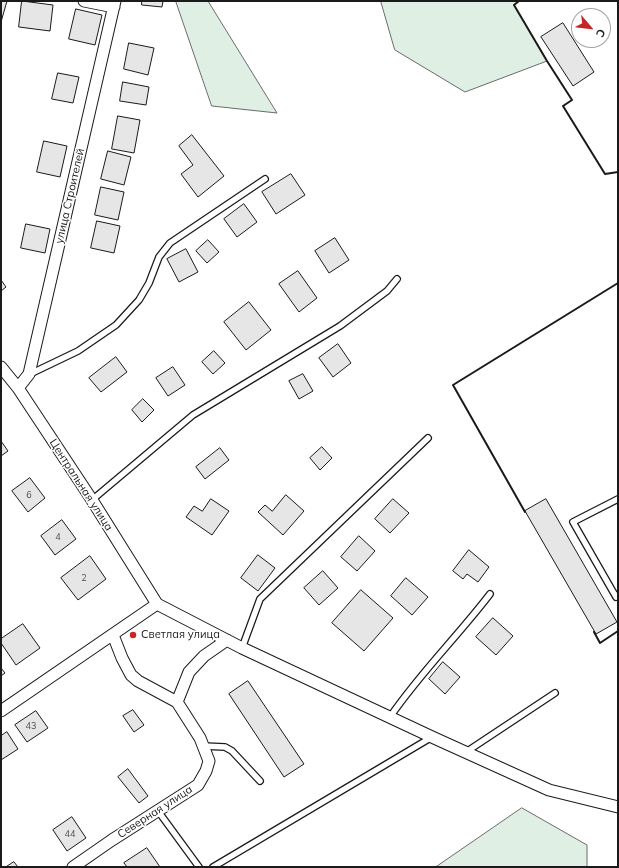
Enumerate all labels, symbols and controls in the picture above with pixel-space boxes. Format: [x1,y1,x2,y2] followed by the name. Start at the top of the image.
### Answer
[571,8,611,48] north arrow
[593,27,609,40] text: С
[53,147,87,245] street label: улица Строителей
[46,437,116,533] street label: Центральная улица
[26,490,32,500] house number: 6
[55,532,61,542] house number: 4
[81,573,87,583] house number: 2
[141,628,220,642] place label: Светлая улица
[128,630,138,640] marker: Светлая улица
[26,721,36,731] house number: 43
[115,783,195,841] street label: Северная улица
[65,829,75,839] house number: 44

